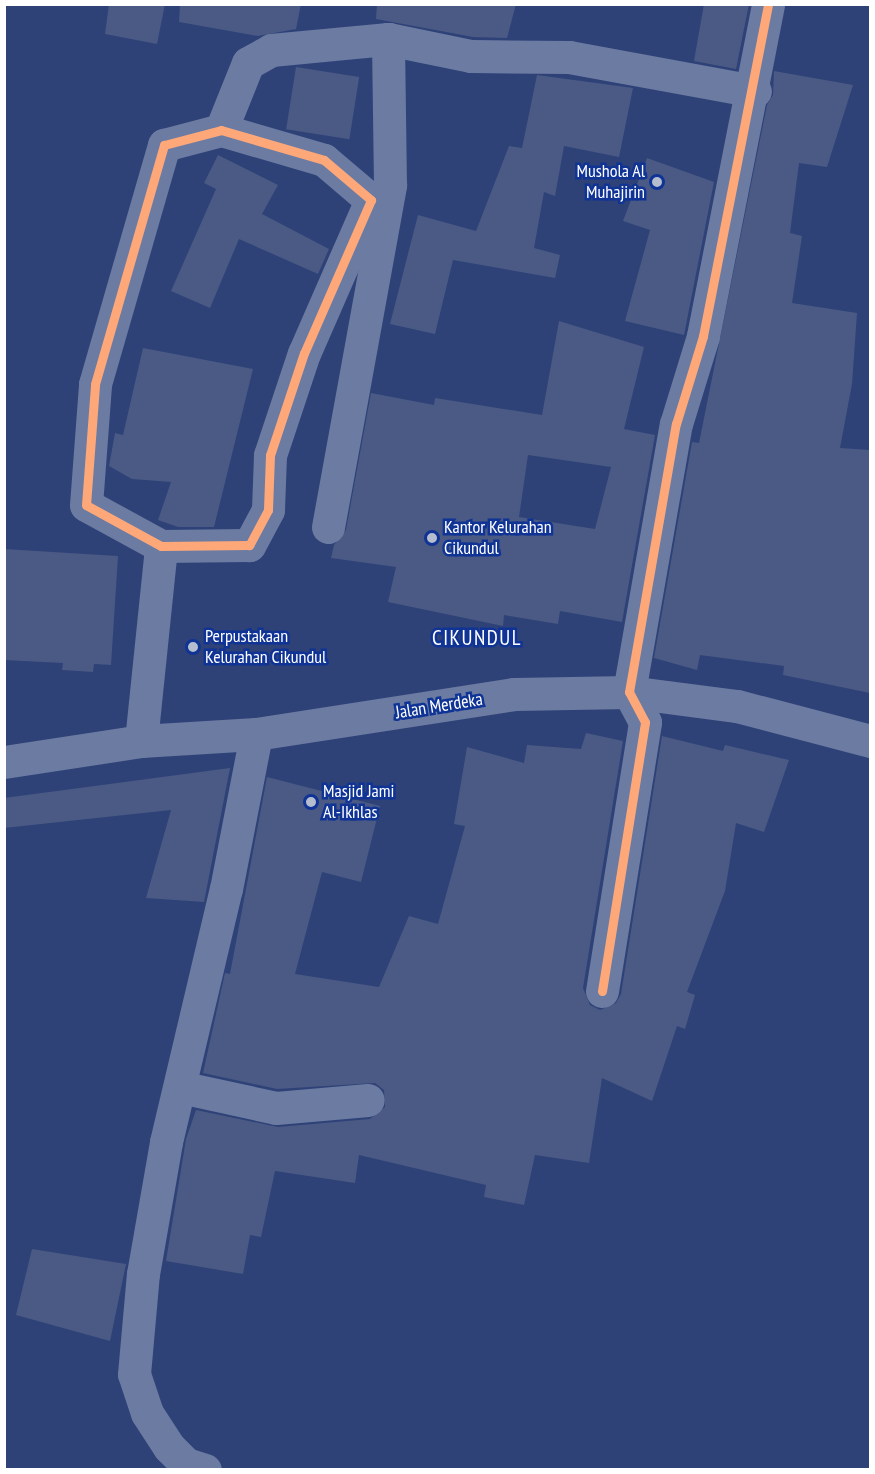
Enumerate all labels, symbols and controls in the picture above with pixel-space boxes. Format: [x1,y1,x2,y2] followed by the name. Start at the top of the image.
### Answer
[576,161,645,204] place label: Mushola Al Muhajirin
[650,175,664,189] marker: Mushola Al Muhajirin
[444,517,552,560] place label: Kantor Kelurahan Cikundul
[425,531,439,545] marker: Kantor Kelurahan Cikundul
[432,625,522,651] district label: CIKUNDUL
[205,626,326,668] place label: Perpustakaan Kelurahan Cikundul
[186,640,200,654] marker: Perpustakaan Kelurahan Cikundul
[394,688,484,724] street label: Jalan Merdeka
[323,781,394,824] place label: Masjid Jami Al-Ikhlas
[304,795,318,809] marker: Masjid Jami Al-Ikhlas

